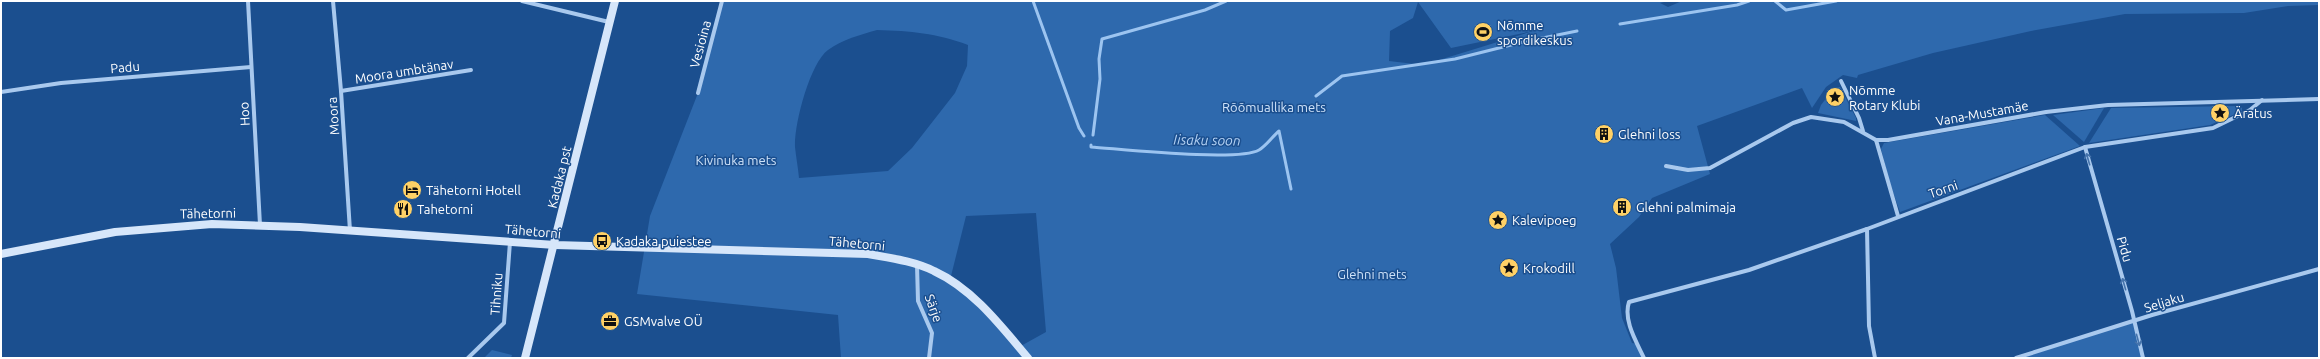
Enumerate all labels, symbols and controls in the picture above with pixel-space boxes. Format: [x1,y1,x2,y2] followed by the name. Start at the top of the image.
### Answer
[1497,18,1573,47] place label: Nõmme spordikeskus
[687,19,713,69] street label: Vesioina
[1472,21,1494,43] sports icon: Nõmme spordikeskus
[354,56,455,86] street label: Moora umbtänav
[110,59,140,75] street label: Padu
[1849,83,1920,112] place label: Nõmme Rotary Klubi
[1824,86,1846,108] place icon: Nõmme Rotary Klubi
[325,97,341,135] street label: Moora
[1935,98,2029,128] street label: Vana-Mustamäe
[1222,100,1326,114] park label: Rõõmuallika mets
[236,102,252,126] street label: Hoo
[2209,102,2231,124] place icon: Äratus
[2234,105,2273,120] place label: Äratus
[1593,123,1615,145] building icon: Glehni loss
[1618,127,1681,141] place label: Glehni loss
[1173,131,1241,149] water label: Iisaku soon
[545,145,573,209] street label: Kadaka pst
[695,153,777,167] park label: Kivinuka mets
[2084,153,2091,166] one-way arrow
[1927,178,1959,200] street label: Torni
[401,179,423,201] hotel icon: Tähetorni Hotell
[426,183,522,197] place label: Tähetorni Hotell
[1611,196,1633,218] building icon: Glehni palmimaja
[392,198,414,220] restaurant icon: Tahetorni
[1636,200,1736,214] place label: Glehni palmimaja
[417,202,473,216] place label: Tahetorni
[180,206,236,220] street label: Tähetorni
[1487,209,1509,231] place icon: Kalevipoeg
[1512,213,1577,227] place label: Kalevipoeg
[504,222,562,240] street label: Tähetorni
[591,230,613,252] bus stop icon: Kadaka puiestee
[616,234,712,248] place label: Kadaka puiestee
[828,234,886,252] street label: Tähetorni
[2115,235,2135,263] street label: Pidu
[1498,257,1520,279] place icon: Krokodill
[1523,261,1576,275] place label: Krokodill
[1337,267,1407,281] park label: Glehni mets
[488,272,504,316] street label: Tihniku
[2120,278,2127,291] one-way arrow
[2142,289,2186,315] street label: Seljaku
[923,292,945,324] street label: Särje
[599,310,621,332] office icon: GSMvalve OÜ
[624,313,703,328] place label: GSMvalve OÜ
[2135,333,2142,346] one-way arrow

